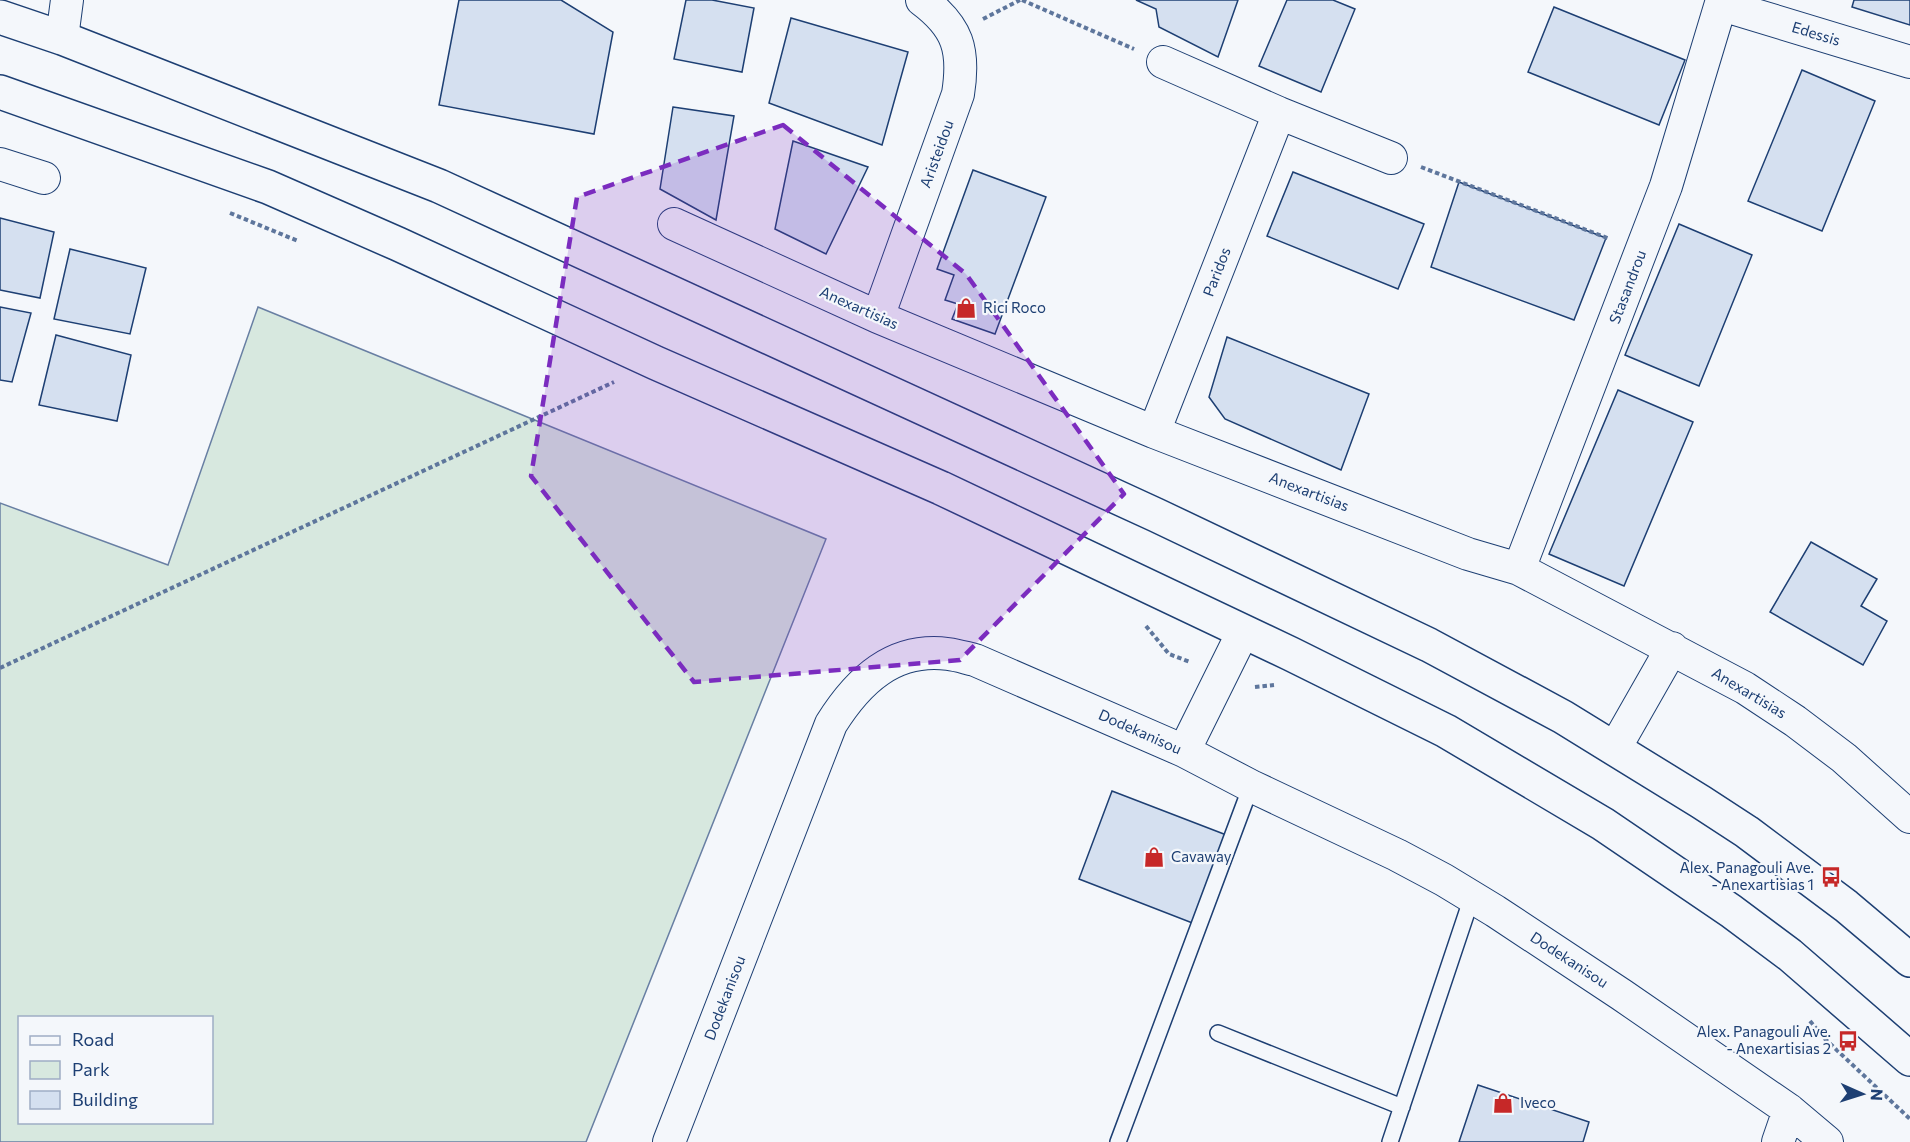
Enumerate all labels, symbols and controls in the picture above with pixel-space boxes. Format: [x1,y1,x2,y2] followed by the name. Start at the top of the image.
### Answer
[1790,17,1843,49] street label: Edessis
[915,117,957,190] street label: Aristeidou
[1198,244,1234,299] street label: Paridos
[1605,247,1649,326] street label: Stasandrou
[817,282,902,332] street label: Anexartisias
[954,296,978,320] shop icon: Rici Roco
[983,298,1046,316] place label: Rici Roco
[1267,468,1352,515] street label: Anexartisias
[1709,663,1790,722] street label: Anexartisias
[1096,705,1185,757] street label: Dodekanisou
[1142,845,1166,869] shop icon: Cavaway
[1171,847,1232,865] place label: Cavaway
[1679,858,1814,893] place label: Alex. Panagouli Ave. - Anexartisias 1
[1819,865,1843,889] bus stop icon: Alex. Panagouli Ave. - Anexartisias 1
[1527,927,1612,991] street label: Dodekanisou
[700,953,748,1042] street label: Dodekanisou
[18,1016,213,1124] legend
[1696,1022,1831,1057] place label: Alex. Panagouli Ave. - Anexartisias 2
[72,1028,114,1050] text: Road
[1836,1029,1860,1053] bus stop icon: Alex. Panagouli Ave. - Anexartisias 2
[72,1058,110,1080] text: Park
[1832,1064,1892,1124] north arrow
[72,1088,138,1110] text: Building
[1868,1088,1887,1101] text: N
[1491,1091,1515,1115] shop icon: Iveco
[1520,1093,1556,1111] place label: Iveco

